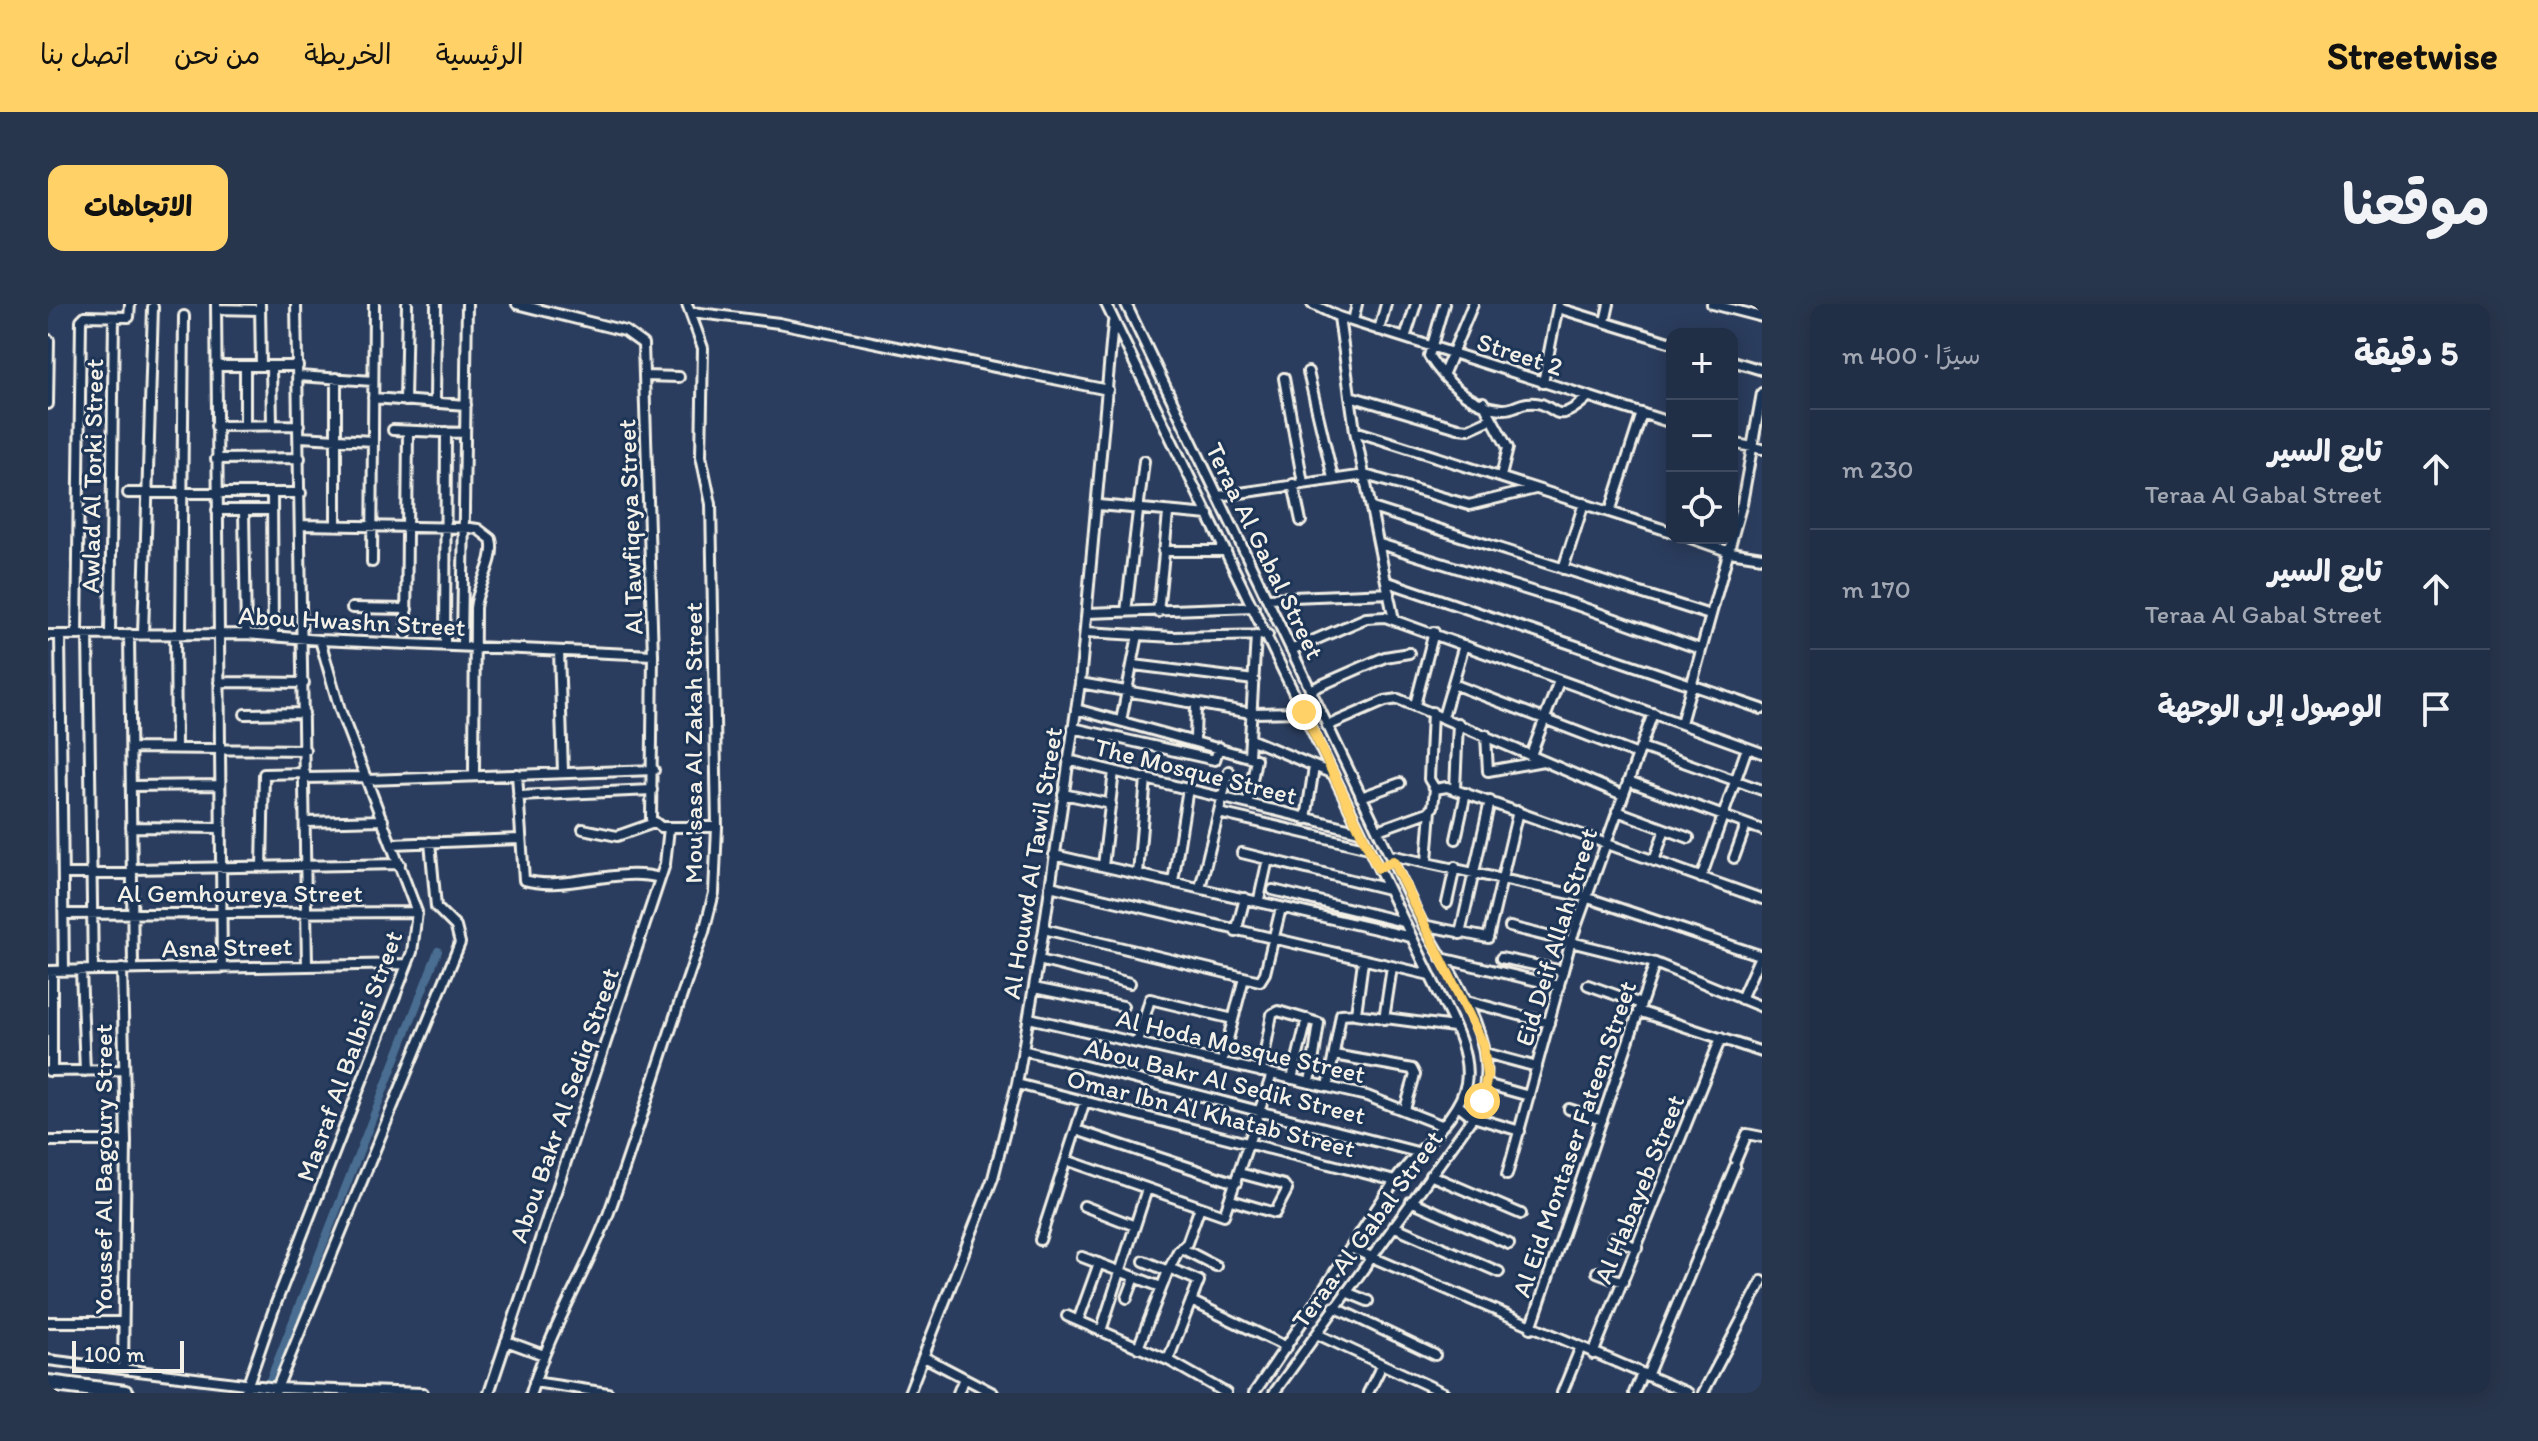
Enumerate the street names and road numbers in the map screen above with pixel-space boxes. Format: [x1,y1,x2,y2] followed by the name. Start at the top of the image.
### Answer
[1473,325,1567,383] street label: Street 2
[74,358,110,594] street label: Awlad Al Torki Street
[610,418,650,635] street label: Al Tawfiqeya Street
[1199,437,1331,665] street label: Teraa Al Gabal Street
[238,599,467,643] street label: Abou Hwashn Street
[677,602,709,884] street label: Mou'sasa Al Zakah Street
[995,725,1069,1001] street label: Al Houwd Al Tawil Street
[1091,730,1301,812] street label: The Mosque Street
[1508,824,1604,1050] street label: Eid Deif Allah Street
[117,877,363,909] street label: Al Gemhoureya Street
[289,926,409,1186] street label: Masraf Al Balbisi Street
[161,930,293,964] street label: Asna Street
[502,963,626,1247] street label: Abou Bakr Al Sediq Street
[1505,976,1643,1301] street label: Al Eid Montaser Fateen Street
[1113,1002,1369,1090] street label: Al Hoda Mosque Street
[87,1023,119,1314] street label: Youssef Al Bagoury Street
[1081,1031,1369,1132] street label: Abou Bakr Al Sedik Street
[1064,1062,1359,1164] street label: Omar Ibn Al Khatab Street
[1586,1090,1692,1288] street label: Al Habayeb Street
[1284,1123,1450,1334] street label: Teraa Al Gabal Street

